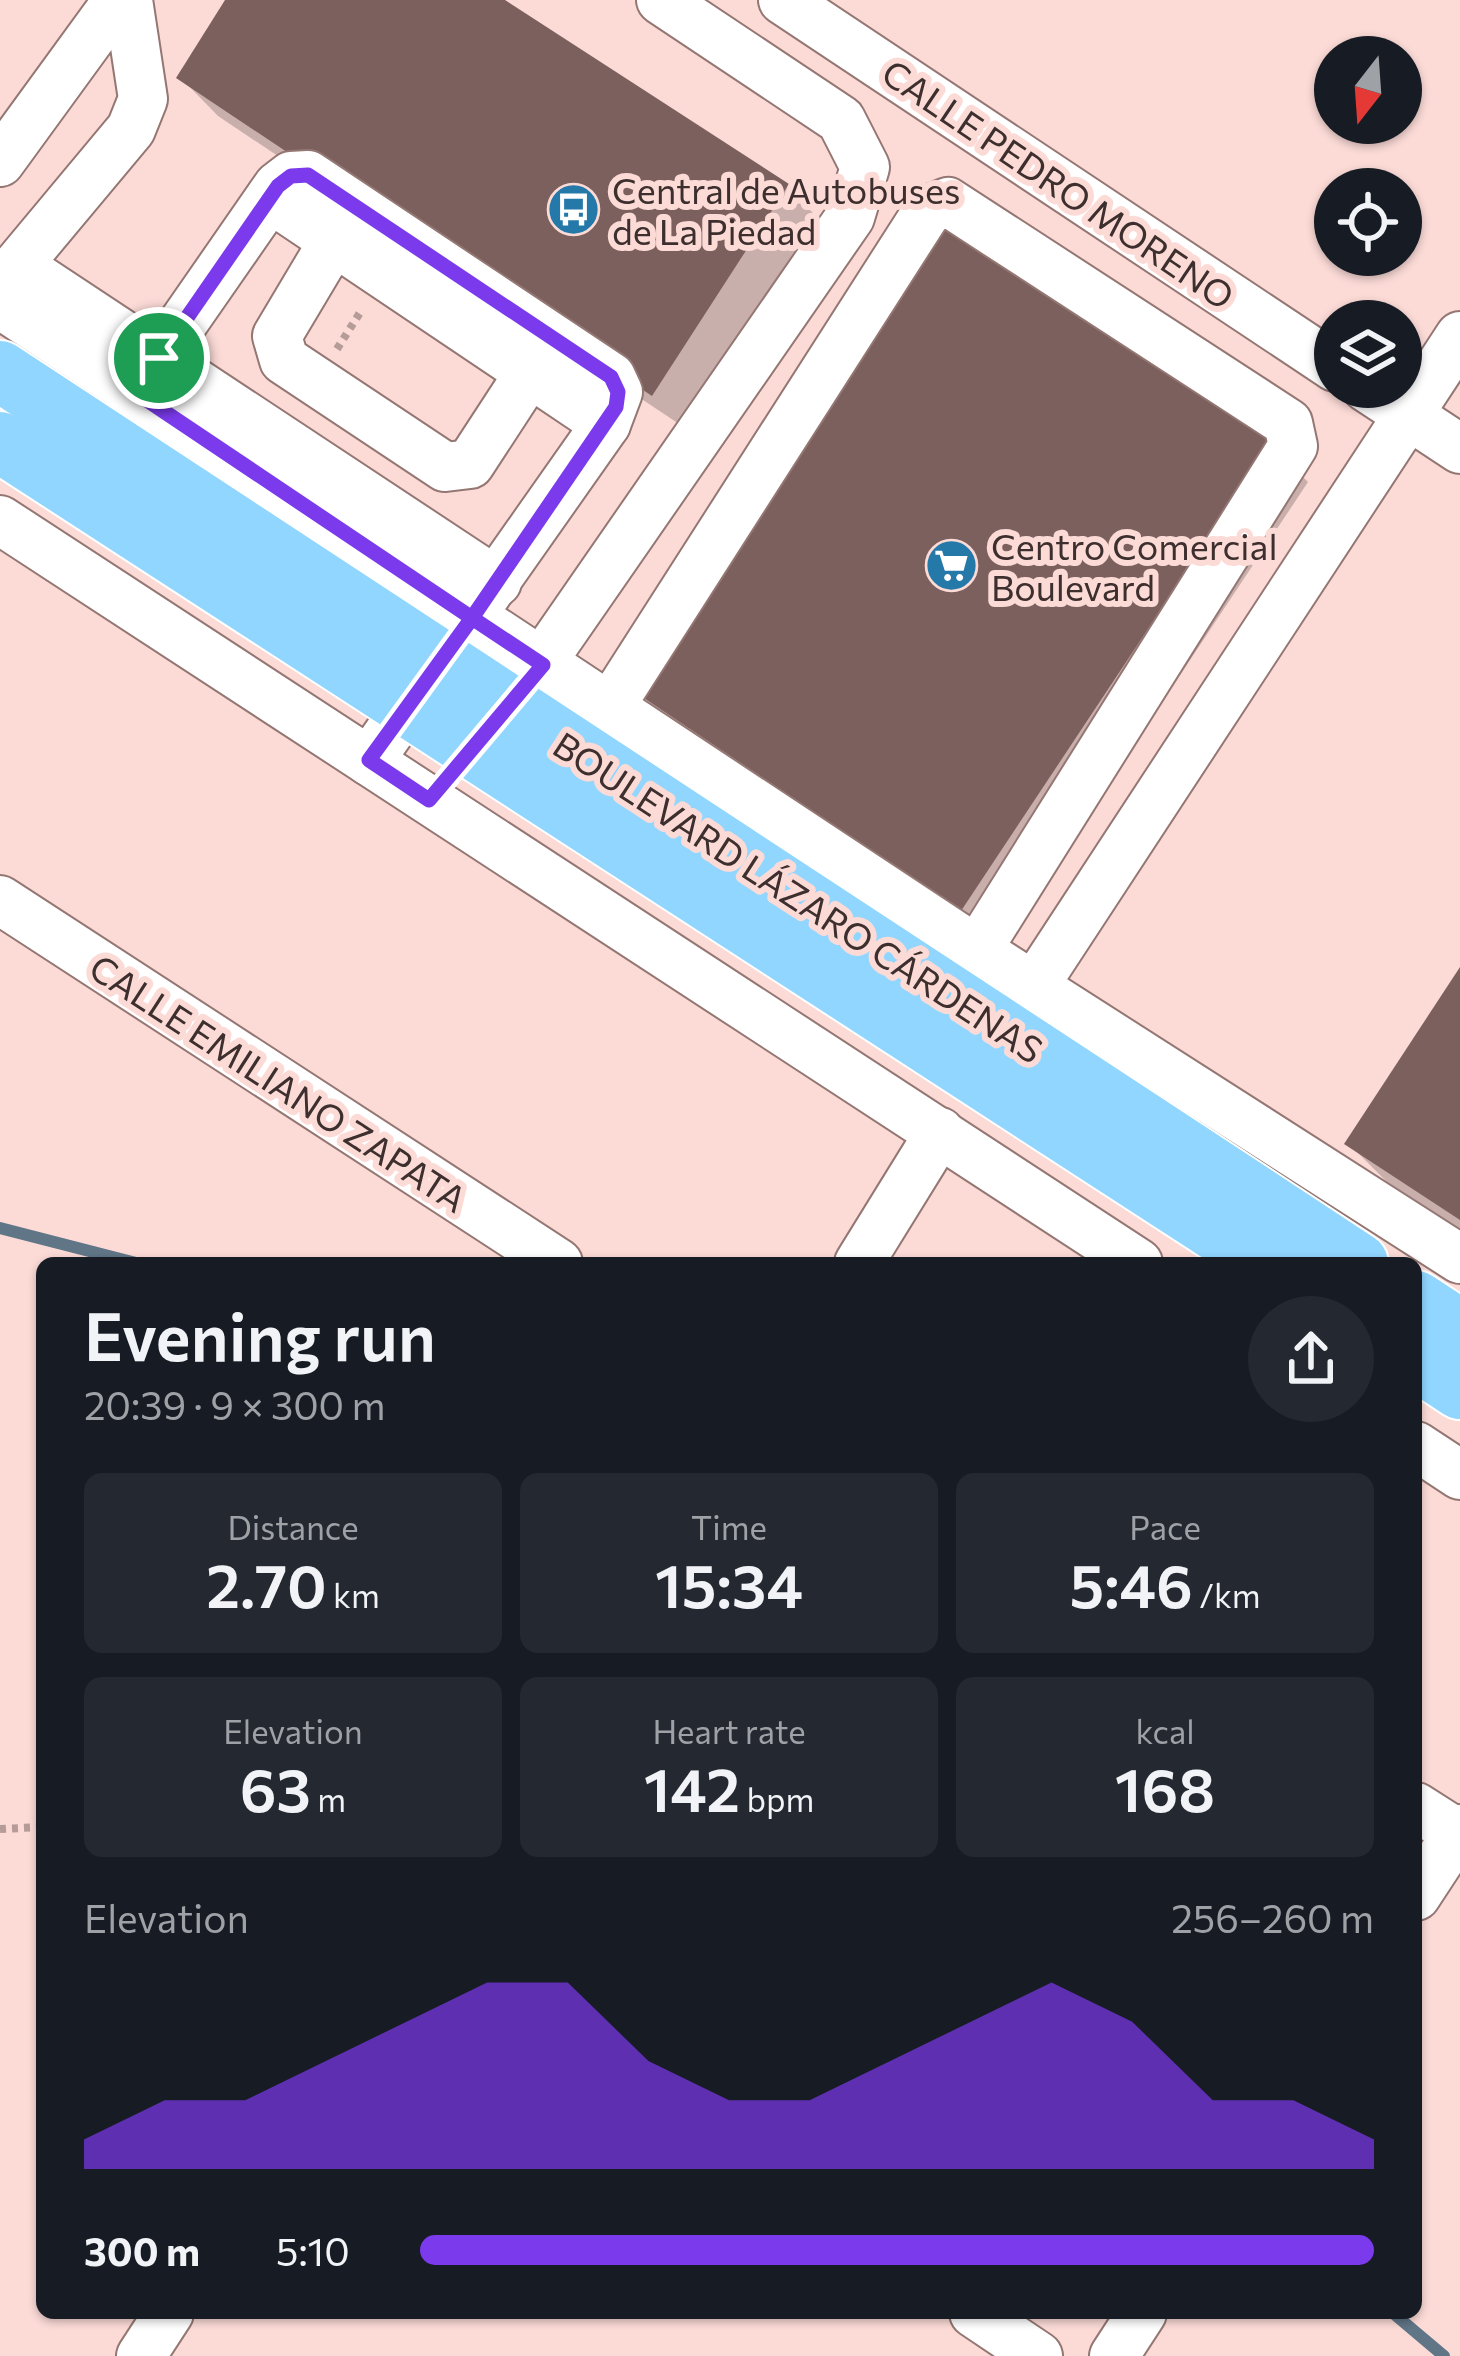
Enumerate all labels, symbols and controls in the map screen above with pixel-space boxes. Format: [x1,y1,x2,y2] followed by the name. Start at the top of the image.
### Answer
[1314,36,1422,144] north arrow
[1314,36,1422,408] map controls
[875,49,1243,317] street label: CALLE PEDRO MORENO
[612,167,960,252] place label: Central de Autobuses de La Piedad
[1314,168,1422,276] button: locate
[545,182,601,238] bus stop icon: Central de Autobuses de La Piedad
[1314,300,1422,408] button: layers
[108,307,210,409] pin
[126,325,192,391] icon: arrive
[991,523,1278,608] place label: Centro Comercial Boulevard
[924,538,980,594] supermarket icon: Centro Comercial Boulevard
[546,721,1052,1071] street label: BOULEVARD LÁZARO CÁRDENAS
[82,944,476,1220] street label: CALLE EMILIANO ZAPATA
[84,1294,436,1375] text: Evening run
[1248,1296,1374,1422] button: share
[84,1380,386,1428] text: 20:39 · 9 × 300 m
[227,1506,359,1547] text: Distance
[691,1506,767,1547] text: Time
[1129,1506,1201,1547] text: Pace
[206,1547,327,1620] text: 2.70
[655,1547,803,1620] text: 15:34
[1069,1547,1193,1620] text: 5:46
[327,1574,380,1615] text: km
[1193,1574,1261,1615] text: /km
[223,1710,363,1751] text: Elevation
[652,1710,806,1751] text: Heart rate
[1135,1710,1195,1751] text: kcal
[240,1751,311,1824] text: 63
[644,1751,740,1824] text: 142
[1115,1751,1215,1824] text: 168
[311,1778,346,1819] text: m
[740,1778,814,1819] text: bpm
[84,1893,249,1941] text: Elevation
[1171,1893,1374,1941] text: 256–260 m
[84,2226,200,2274] text: 300 m
[276,2226,350,2274] text: 5:10

